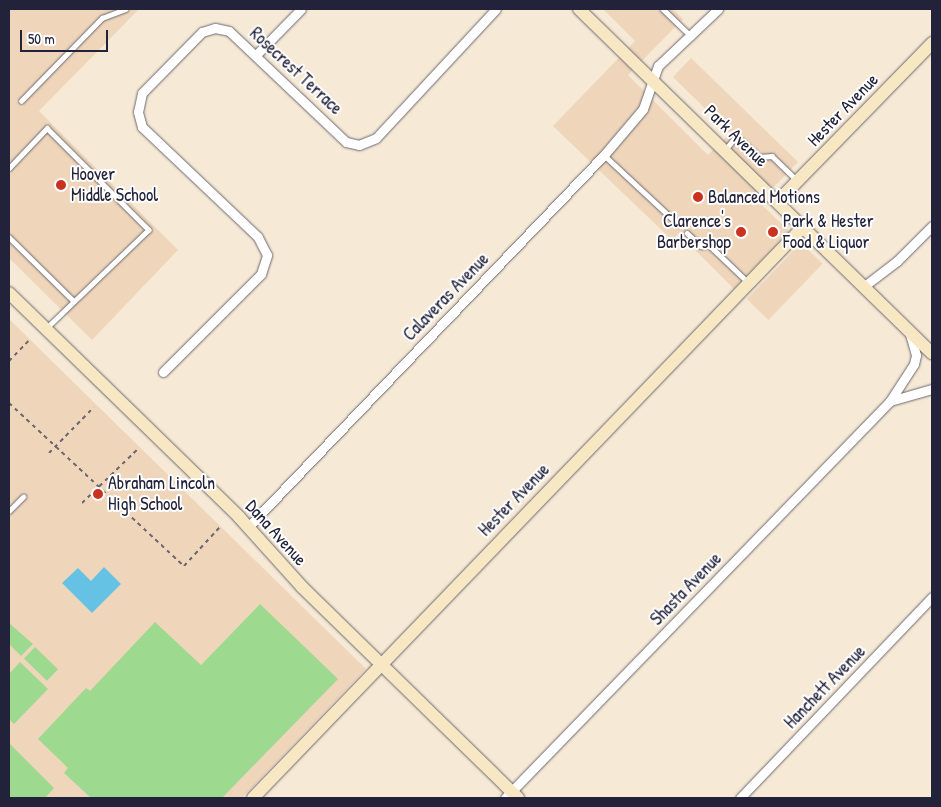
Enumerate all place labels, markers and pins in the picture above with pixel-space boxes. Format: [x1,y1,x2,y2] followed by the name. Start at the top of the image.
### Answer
[71,164,158,206] place label: Hoover Middle School
[55,179,67,191] marker: Hoover Middle School
[708,186,820,208] place label: Balanced Motions
[692,191,704,203] marker: Balanced Motions
[657,211,731,253] place label: Clarence's Barbershop
[783,211,874,253] place label: Park & Hester Food & Liquor
[735,226,747,238] marker: Clarence's Barbershop
[767,226,779,238] marker: Park & Hester Food & Liquor
[108,473,215,516] place label: Abraham Lincoln High School
[92,488,104,500] marker: Abraham Lincoln High School

